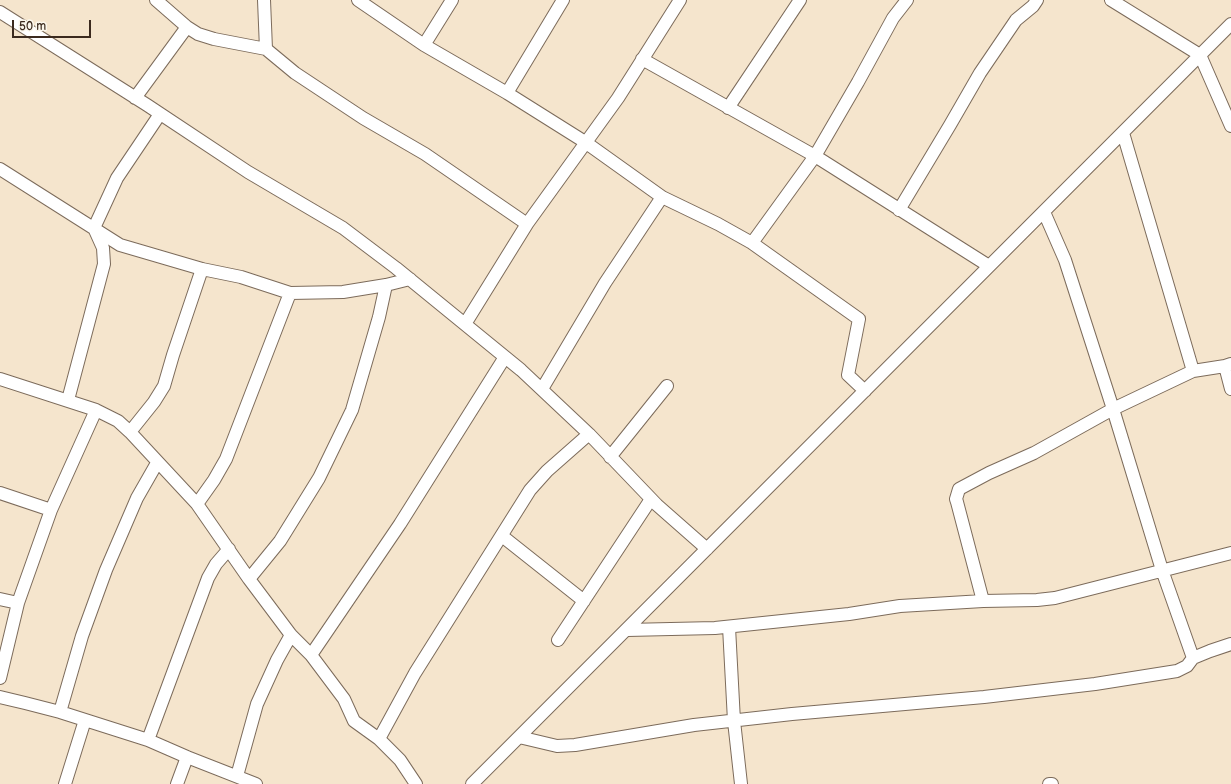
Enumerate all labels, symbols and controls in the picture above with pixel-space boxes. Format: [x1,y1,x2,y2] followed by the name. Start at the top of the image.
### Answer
[14,12,93,38] scale bar
[19,19,46,34] text: 50 m

